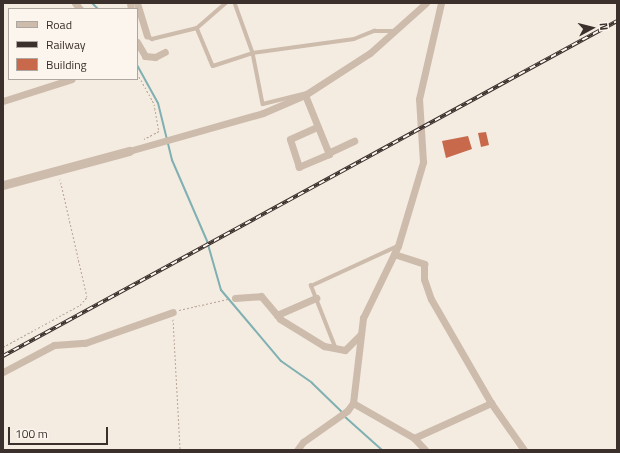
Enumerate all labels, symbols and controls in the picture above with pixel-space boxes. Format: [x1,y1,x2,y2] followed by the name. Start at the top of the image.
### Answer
[8,8,138,80] legend
[572,8,612,48] north arrow
[46,15,72,34] text: Road
[596,22,612,31] text: N
[46,35,86,54] text: Railway
[46,55,87,74] text: Building
[10,419,110,445] scale bar
[15,424,48,443] text: 100 m

